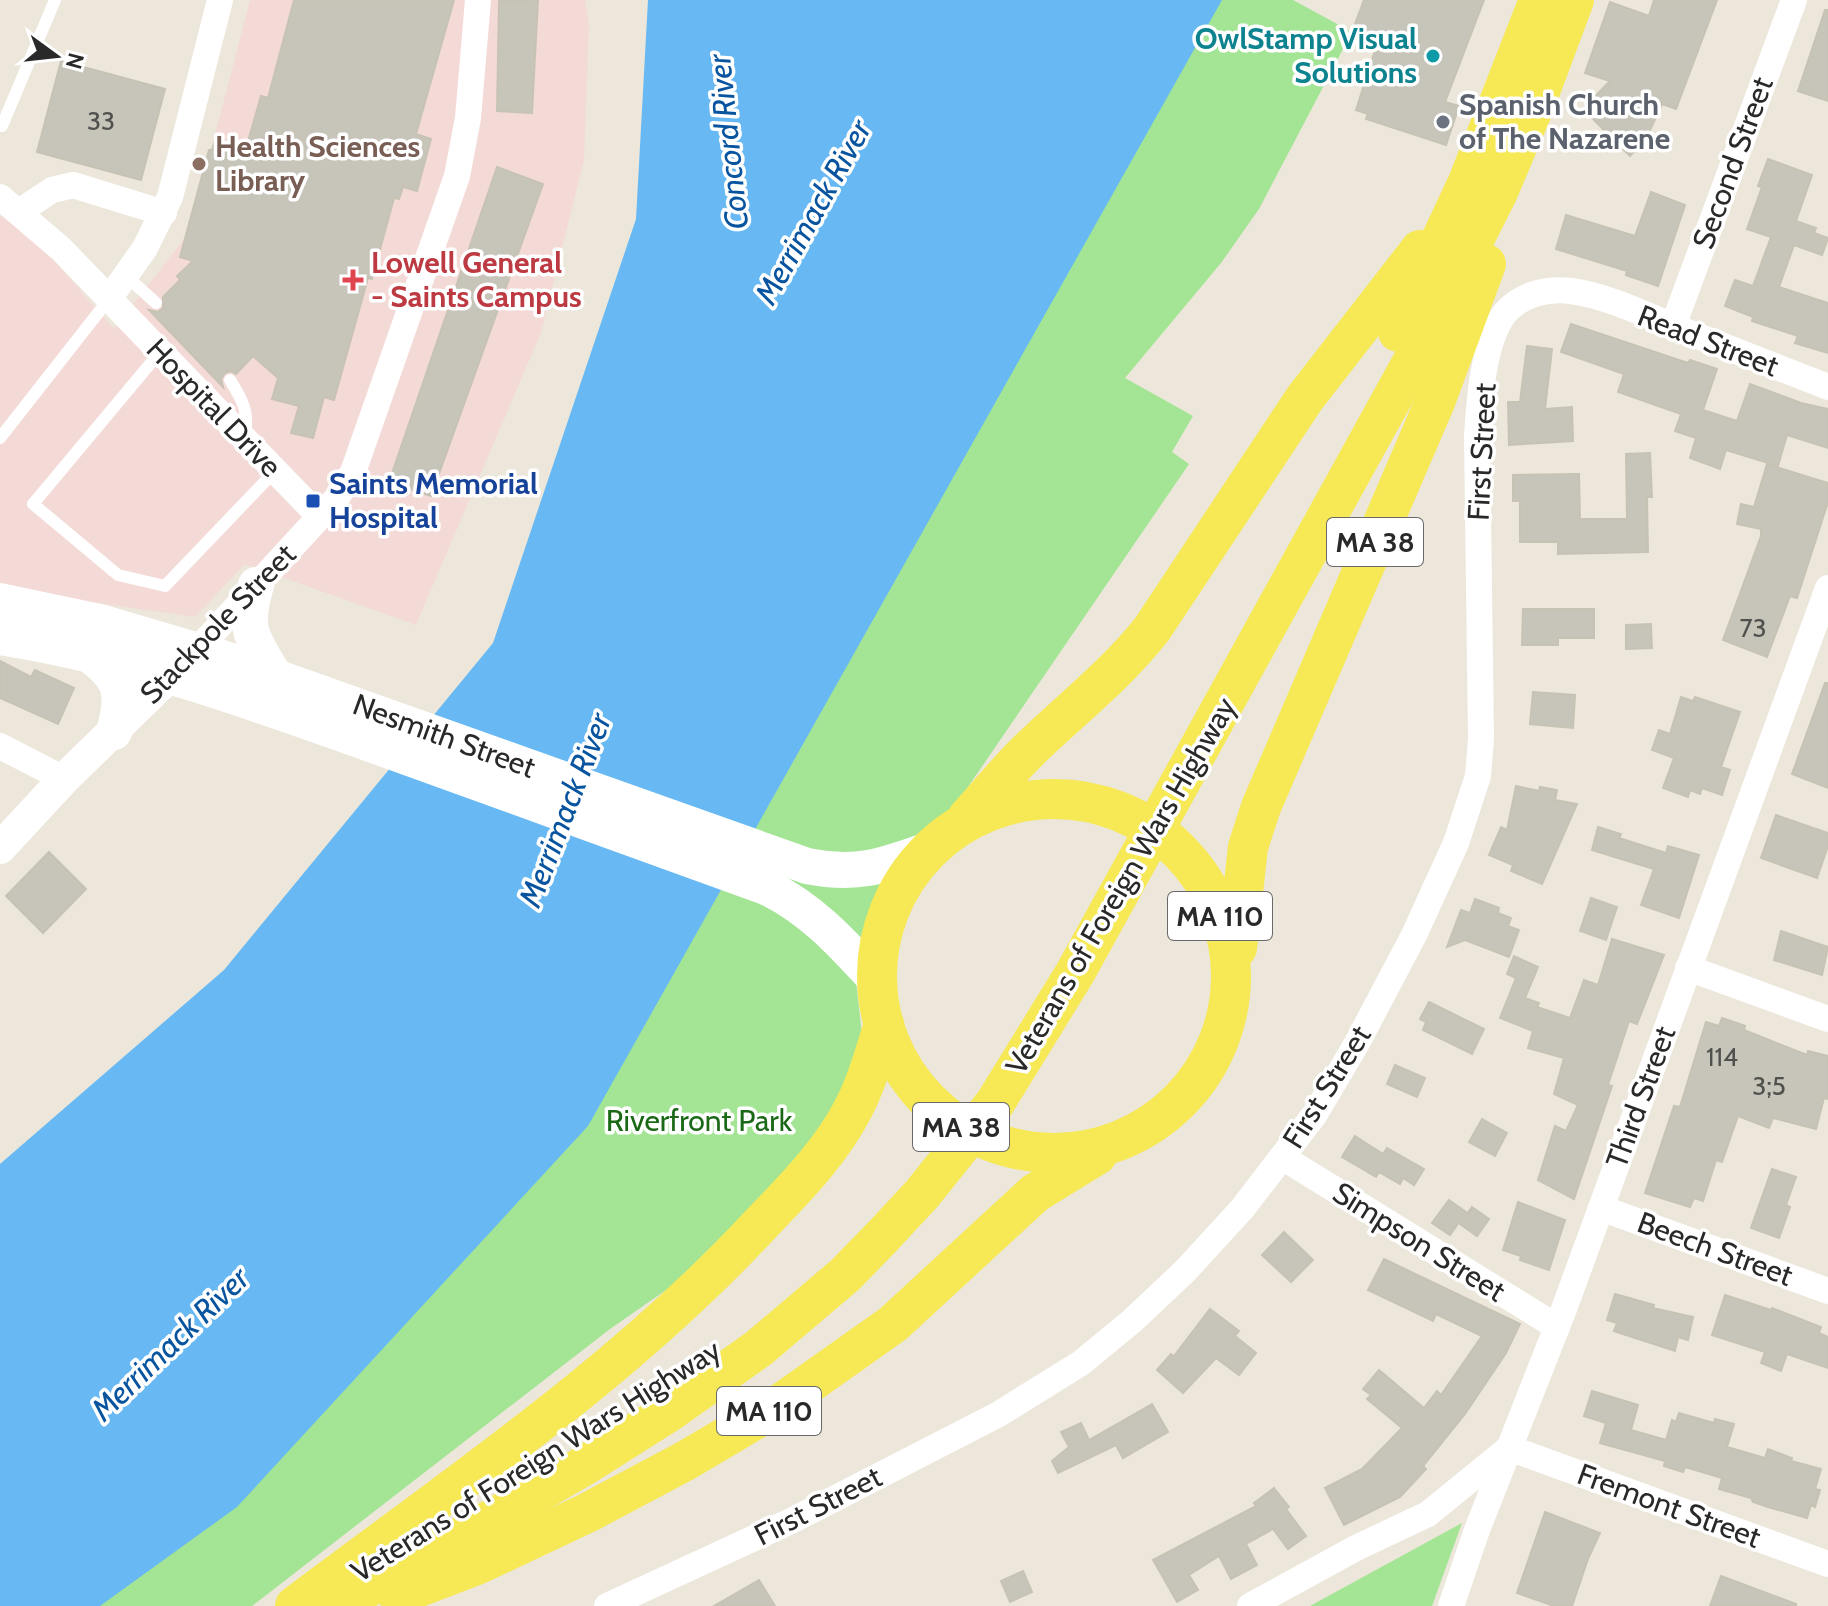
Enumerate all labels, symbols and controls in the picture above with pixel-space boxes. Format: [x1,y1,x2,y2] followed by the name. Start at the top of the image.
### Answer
[16,16,96,96] north arrow
[1195,20,1417,91] place label: OwlStamp Visual Solutions
[1424,47,1442,65] marker: OwlStamp Visual Solutions
[60,50,90,72] text: N
[699,51,756,232] water label: Concord River
[1684,72,1781,254] street label: Second Street
[1459,86,1670,157] place label: Spanish Church of The Nazarene
[87,105,115,137] house number: 33
[746,112,880,311] water label: Merrimack River
[1434,113,1452,131] marker: Spanish Church of The Nazarene
[215,128,420,199] place label: Health Sciences Library
[190,155,208,173] marker: Health Sciences Library
[371,244,582,315] place label: Lowell General - Saints Campus
[342,269,364,291] marker: Lowell General - Saints Campus
[1633,297,1784,384] street label: Read Street
[139,331,290,485] street label: Hospital Drive
[1459,382,1504,522] street label: First Street
[329,465,538,536] place label: Saints Memorial Hospital
[304,492,322,510] marker: Saints Memorial Hospital
[1327,518,1423,566] road number: MA 38
[132,536,303,711] street label: Stackpole Street
[1739,612,1767,644] house number: 73
[348,685,540,786] street label: Nesmith Street
[997,691,1244,1081] street label: Veterans of Foreign Wars Highway
[509,706,620,913] water label: Merrimack River
[1168,892,1272,940] road number: MA 110
[1274,1019,1379,1155] street label: First Street
[1598,1021,1683,1173] street label: Third Street
[1706,1041,1738,1073] house number: 114
[1752,1070,1786,1102] house number: 3;5
[606,1102,793,1139] park label: Riverfront Park
[913,1103,1009,1151] road number: MA 38
[1326,1174,1512,1309] street label: Simpson Street
[1633,1203,1798,1294] street label: Beech Street
[82,1258,258,1429] water label: Merrimack River
[344,1331,727,1590] street label: Veterans of Foreign Wars Highway
[717,1387,821,1435] road number: MA 110
[1573,1455,1766,1556] street label: Fremont Street
[748,1458,888,1553] street label: First Street

